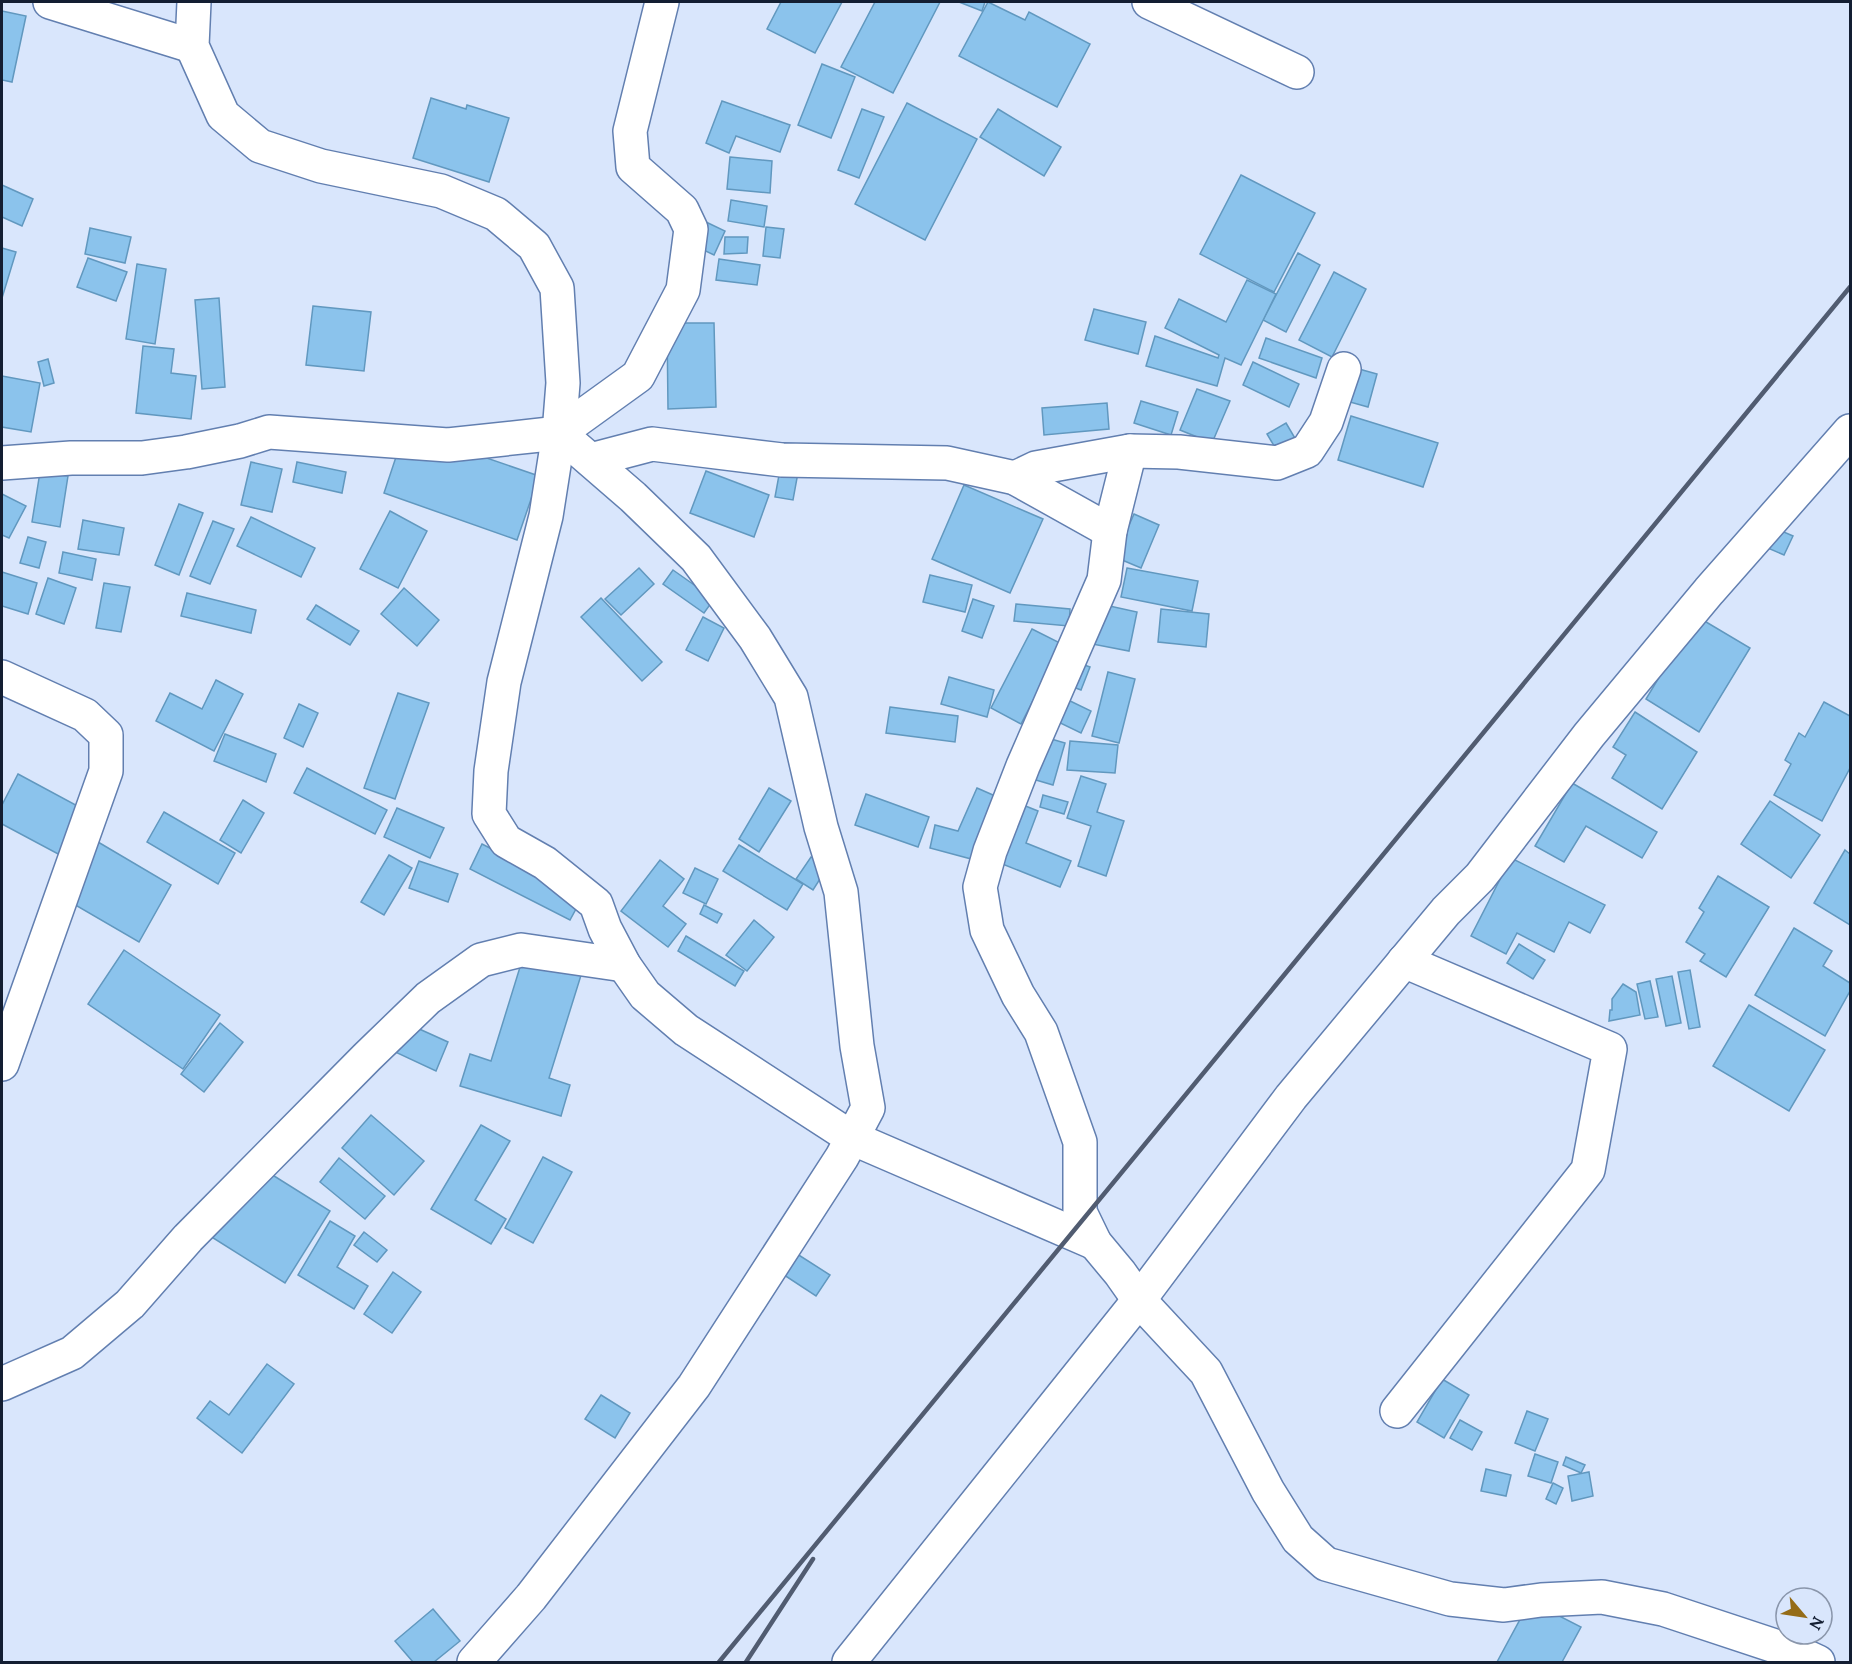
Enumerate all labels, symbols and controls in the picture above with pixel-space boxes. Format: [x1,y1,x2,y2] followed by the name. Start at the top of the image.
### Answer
[1774,1586,1834,1646] north arrow
[1805,1613,1829,1634] text: N

